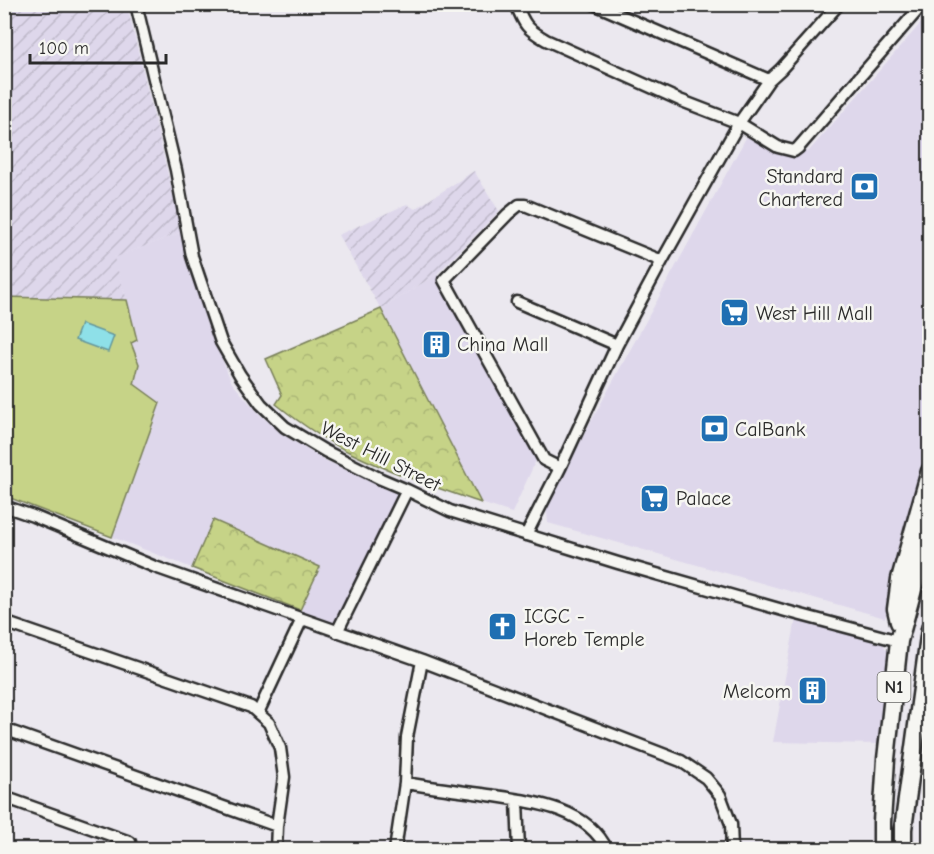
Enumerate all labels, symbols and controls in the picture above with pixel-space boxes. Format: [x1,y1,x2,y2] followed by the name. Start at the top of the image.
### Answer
[30,27,166,65] scale bar
[39,38,89,59] text: 100 m
[758,165,843,211] place label: Standard Chartered
[848,171,880,203] bank icon: Standard Chartered
[719,297,751,329] supermarket icon: West Hill Mall
[756,302,873,325] place label: West Hill Mall
[420,328,452,360] building icon: China Mall
[457,333,548,356] place label: China Mall
[698,413,730,445] bank icon: CalBank
[317,416,446,497] street label: West Hill Street
[735,418,806,441] place label: CalBank
[639,482,671,514] supermarket icon: Palace
[676,487,731,510] place label: Palace
[524,605,644,651] place label: ICGC - Horeb Temple
[487,611,519,643] church icon: ICGC - Horeb Temple
[878,672,910,702] road number: N1
[796,675,828,707] building icon: Melcom
[723,680,791,703] place label: Melcom

